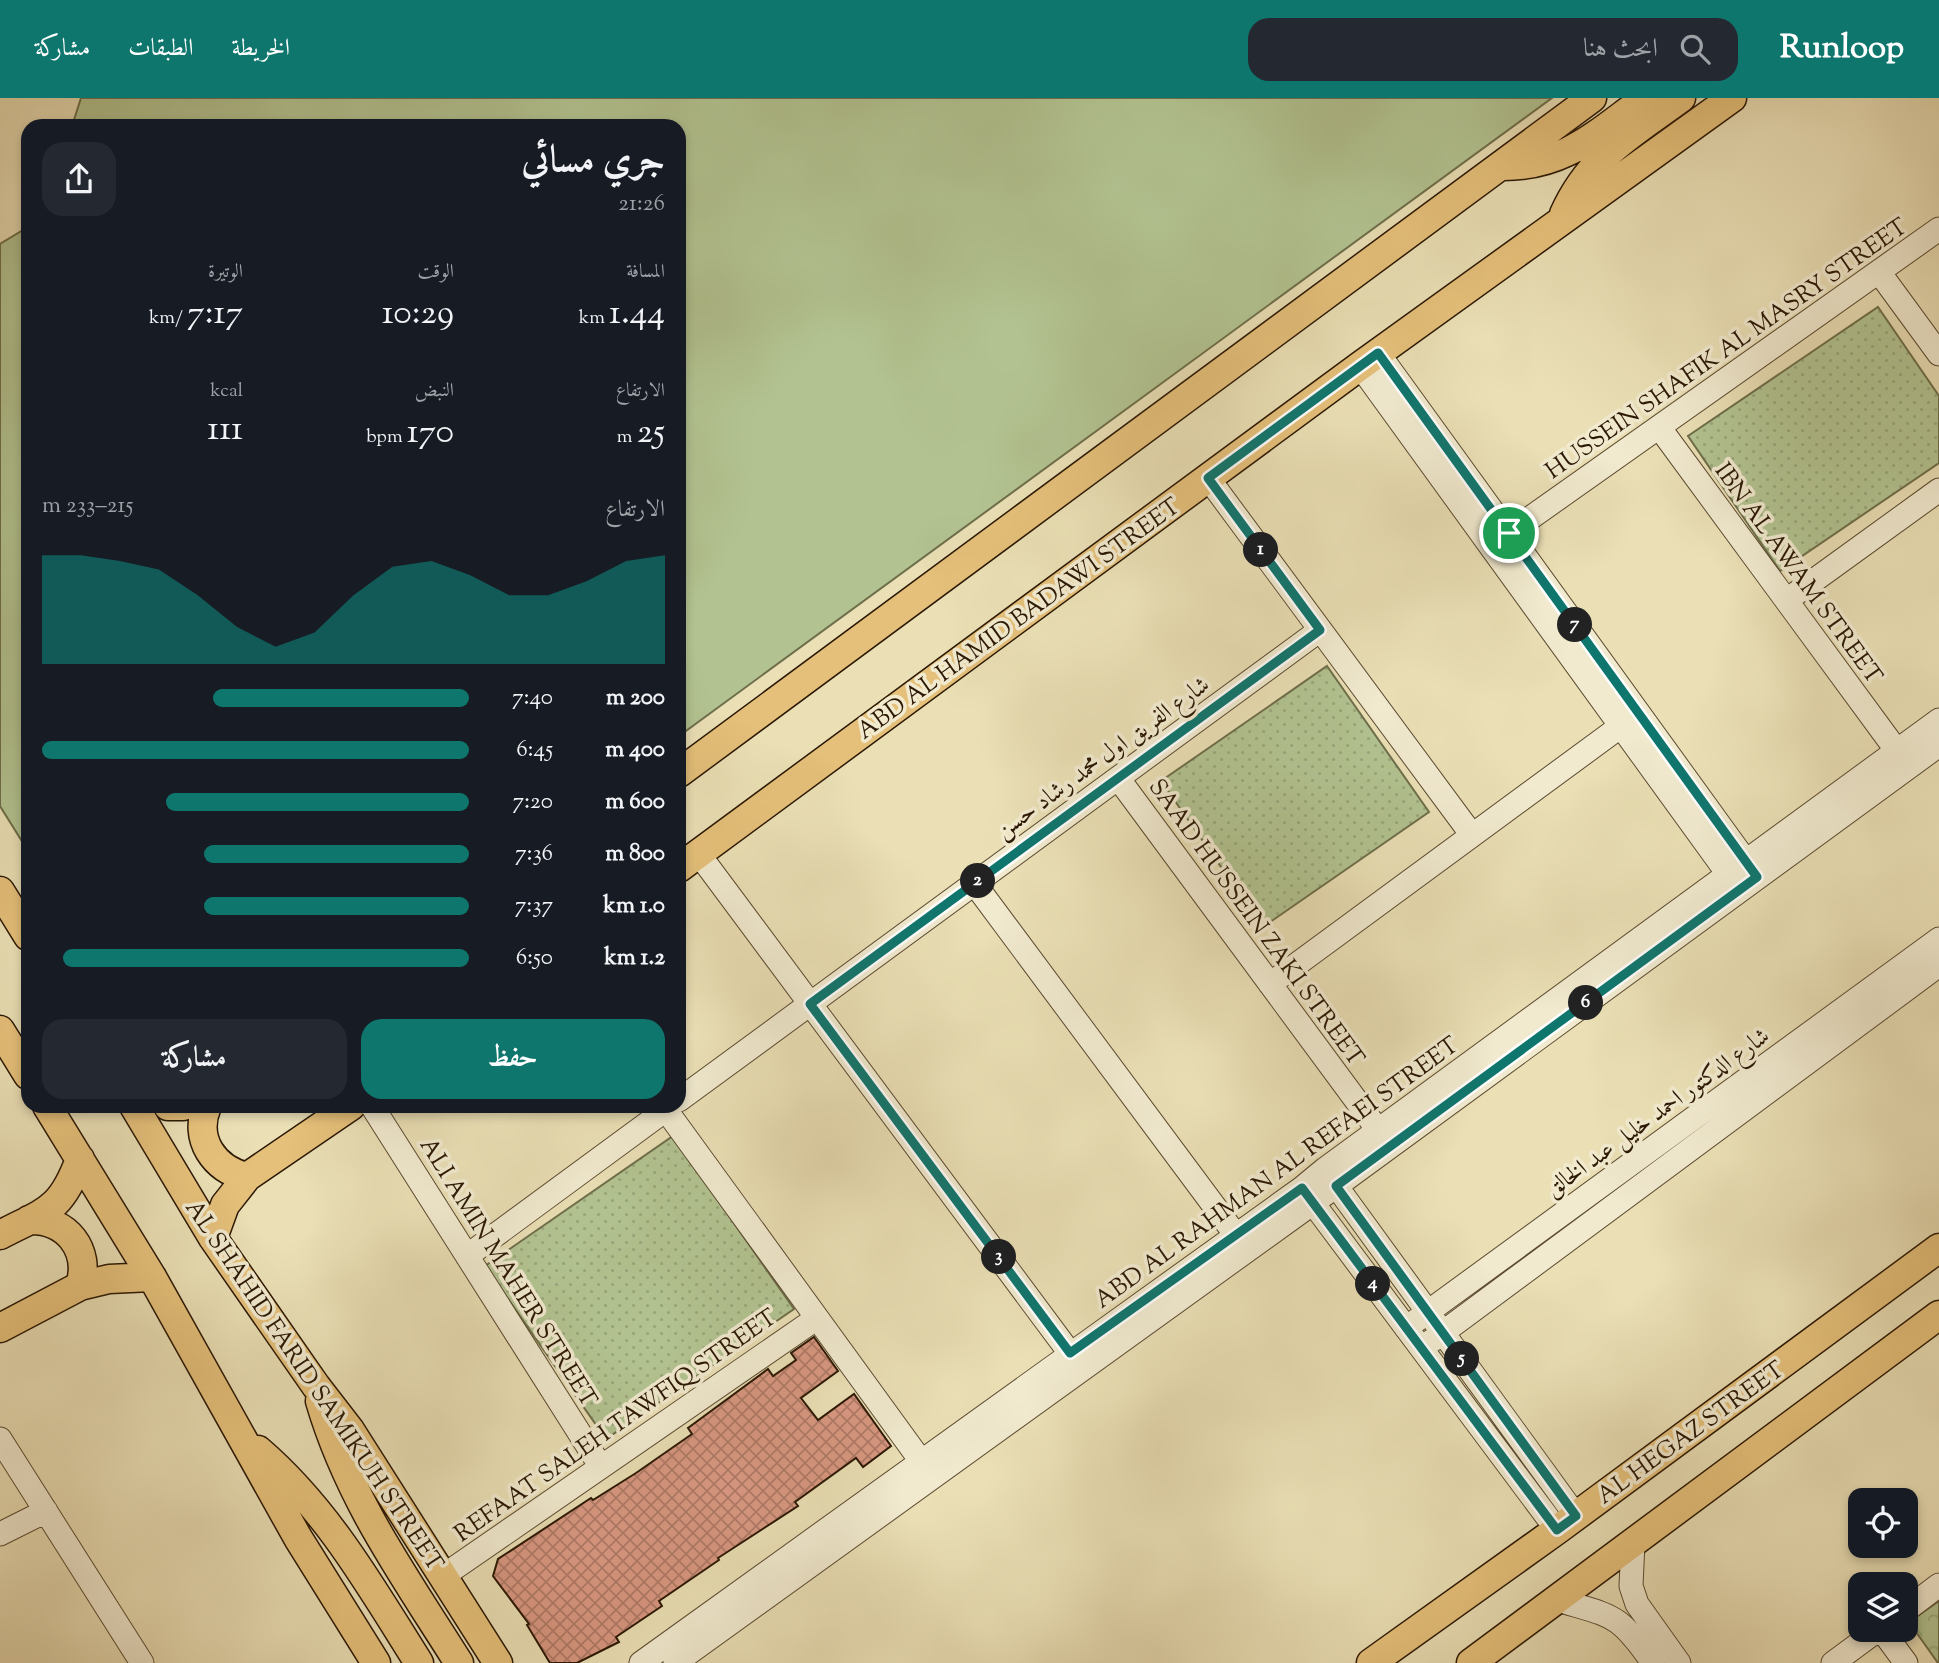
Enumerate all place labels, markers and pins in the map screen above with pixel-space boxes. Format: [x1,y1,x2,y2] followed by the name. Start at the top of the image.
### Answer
[1479,503,1539,563] pin
[1244,532,1278,568] pin: 1
[1558,608,1592,642] pin: 7
[960,864,996,898] pin: 2
[1568,986,1604,1020] pin: 6
[982,1240,1016,1274] pin: 3
[1356,1266,1390,1302] pin: 4
[1444,1342,1480,1376] pin: 5

